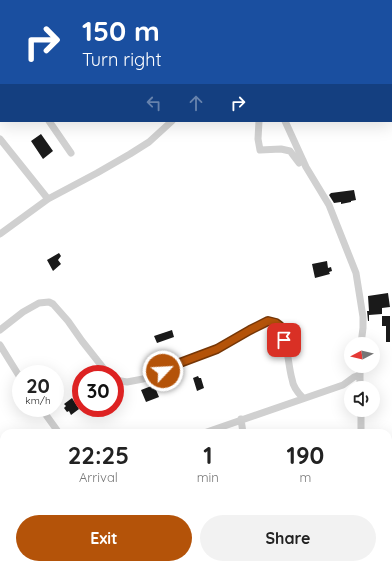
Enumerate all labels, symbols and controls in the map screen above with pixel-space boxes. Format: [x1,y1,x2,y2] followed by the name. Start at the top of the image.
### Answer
[82,13,160,48] text: 150 m
[16,16,68,68] icon: right
[82,48,162,71] text: Turn right
[143,92,165,114] icon: left
[185,92,207,114] icon: ahead
[227,92,249,114] icon: right
[267,323,301,357] pin
[273,329,295,351] icon: arrive
[344,337,380,373] north arrow
[344,337,380,417] map controls
[142,350,184,392] position arrow
[72,365,124,417] speed limit sign: 30
[26,373,50,398] text: 20
[344,381,380,417] button: sound
[25,394,51,407] text: km/h
[68,440,129,470] text: 22:25
[203,440,212,470] text: 1
[287,440,324,470] text: 190
[79,469,118,485] text: Arrival
[197,469,219,485] text: min
[300,469,311,485] text: m
[16,515,192,561] button: Exit
[200,515,376,561] button: Share

